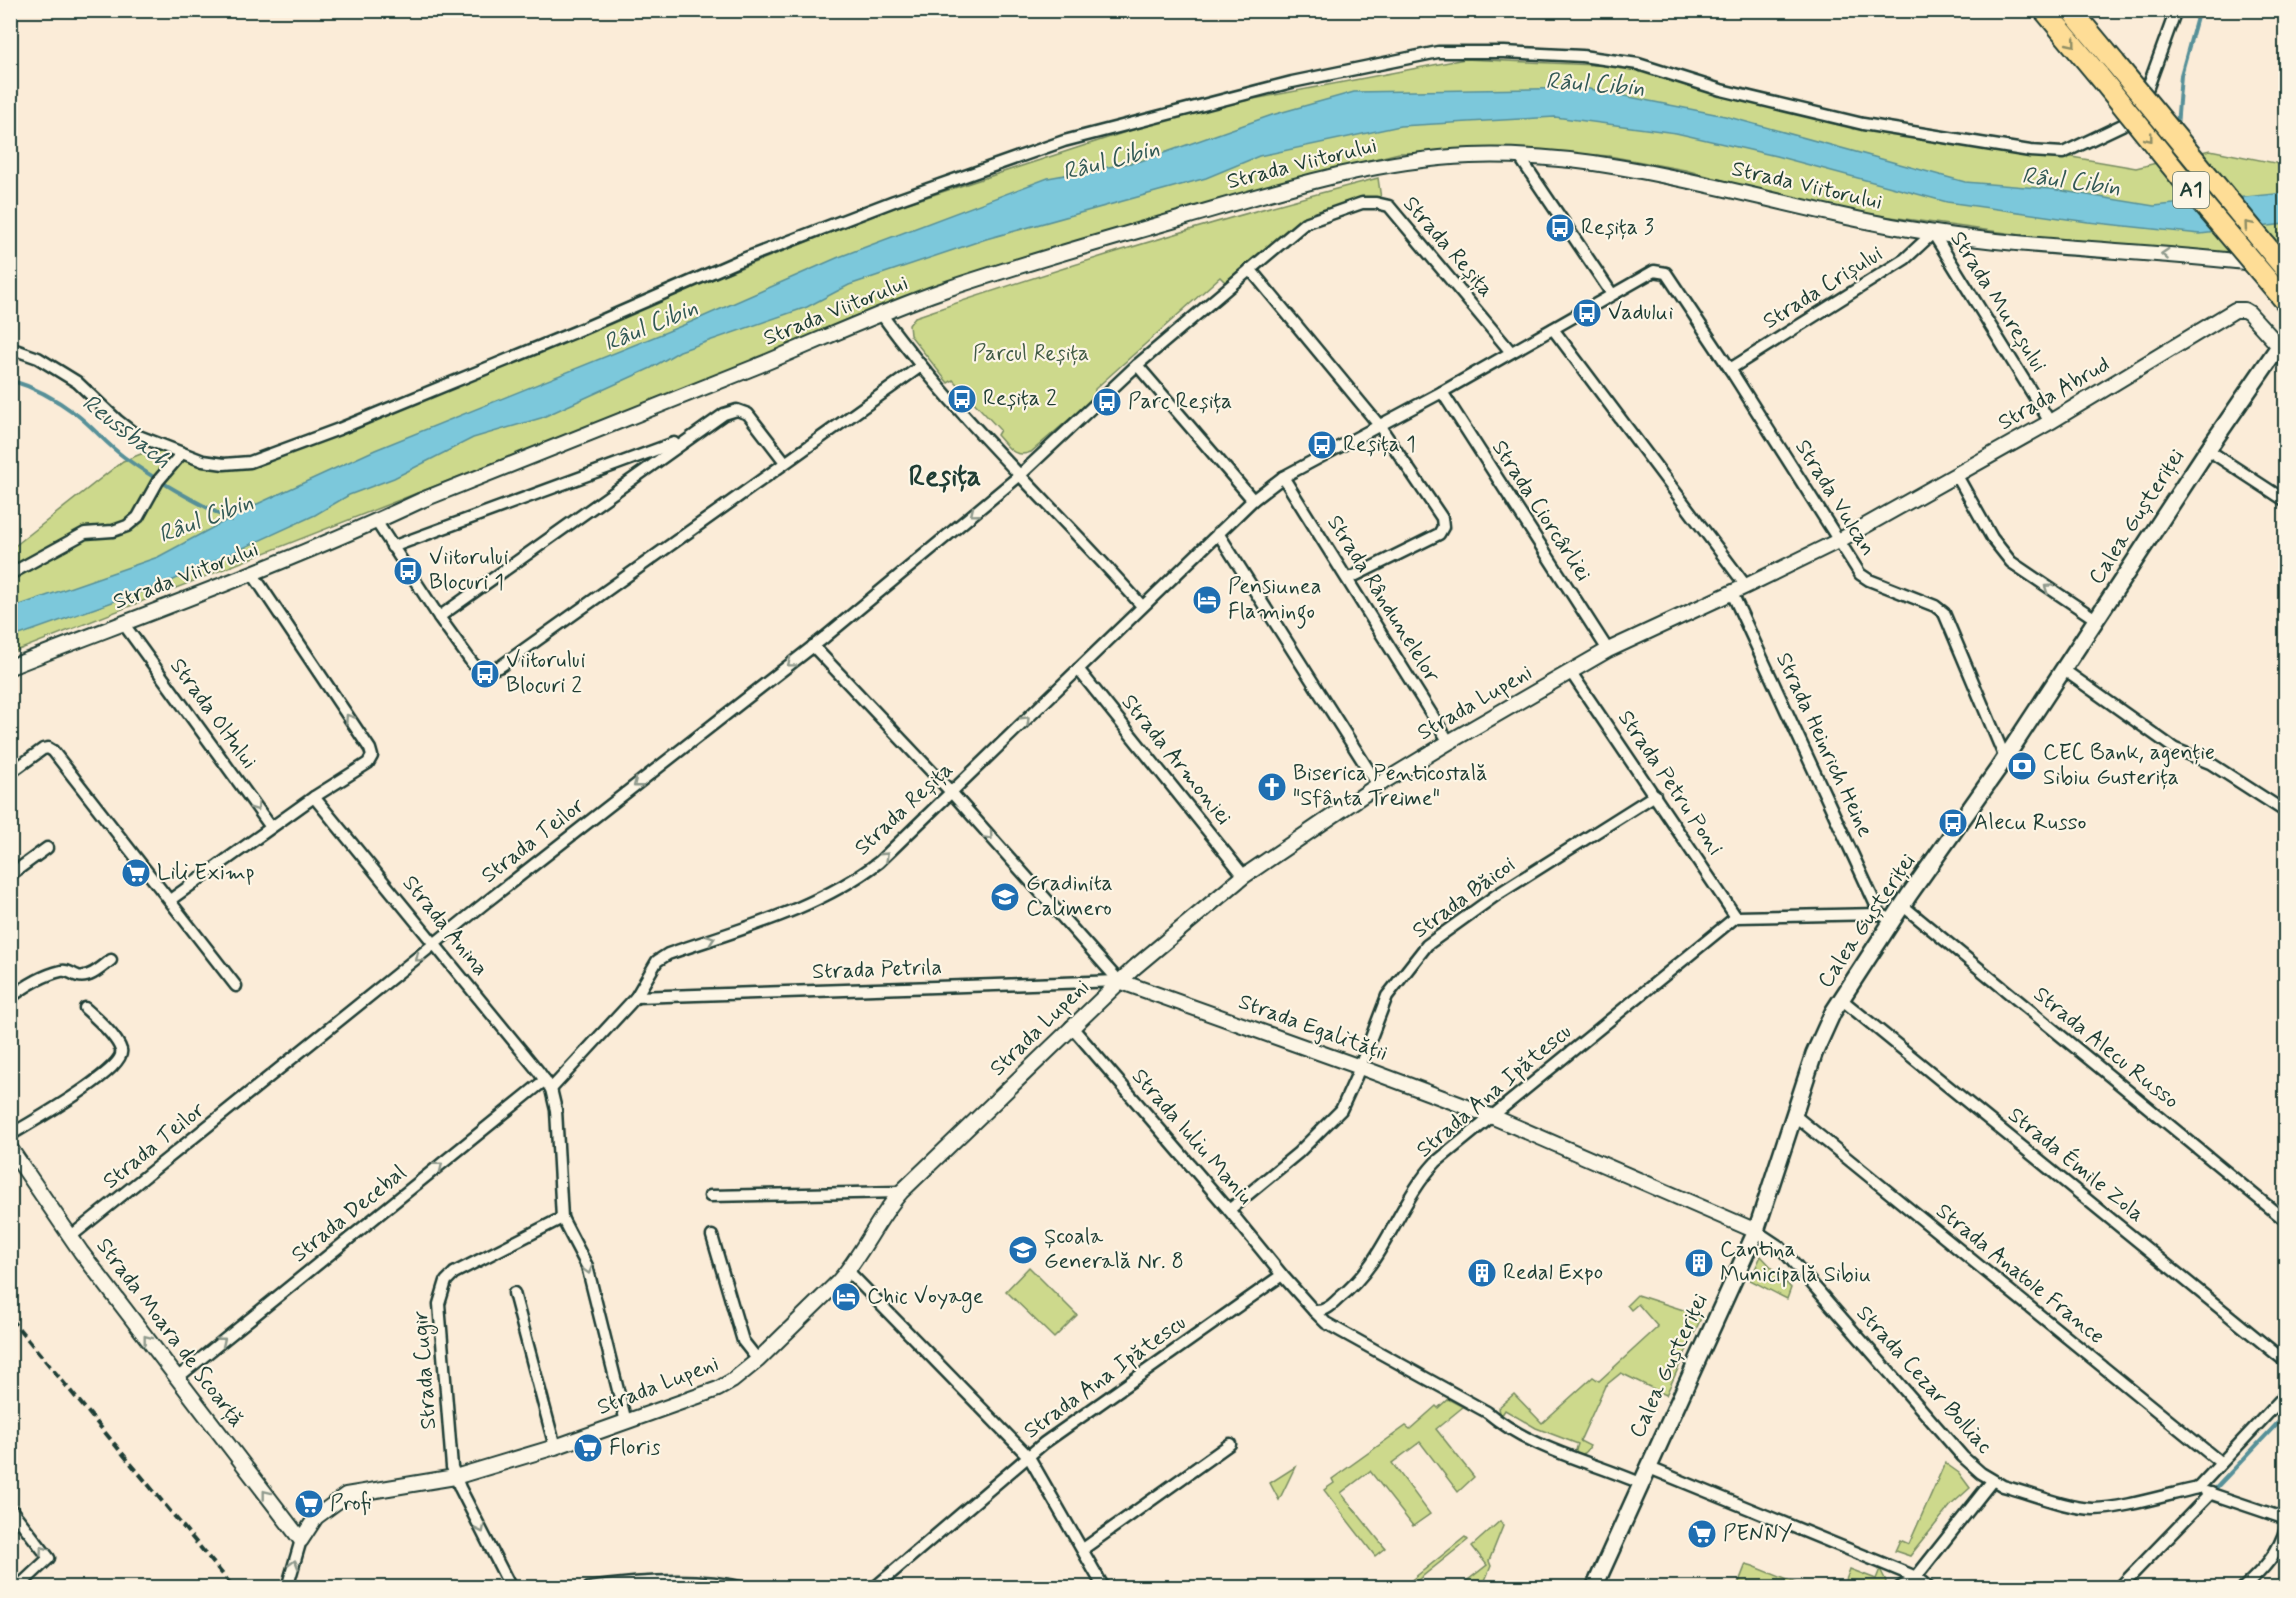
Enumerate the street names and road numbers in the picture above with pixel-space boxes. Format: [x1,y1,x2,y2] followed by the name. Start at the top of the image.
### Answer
[1224,132,1380,196] street label: Strada Viitorului
[1729,155,1885,217] street label: Strada Viitorului
[2173,172,2209,208] road number: A1
[1396,191,1500,303] street label: Strada Reșița
[1944,226,2052,378] street label: Strada Mureșului
[1758,240,1888,336] street label: Strada Crișului
[760,269,912,353] street label: Strada Viitorului
[1993,351,2115,437] street label: Strada Abrud
[1485,435,1597,587] street label: Strada Ciorcârliei
[1788,435,1882,561] street label: Strada Vulcan
[2083,444,2191,590] street label: Calea Gușteriței
[1320,510,1446,688] street label: Strada Rândunelelor
[109,535,263,617] street label: Strada Viitorului
[1769,648,1879,842] street label: Strada Heinrich Heine
[163,653,263,775] street label: Strada Oltului
[1413,659,1537,747] street label: Strada Lupeni
[1115,689,1237,831] street label: Strada Armoniei
[1611,705,1729,861] street label: Strada Petru Poni
[849,756,959,862] street label: Strada Reșița
[476,792,591,890] street label: Strada Teilor
[1812,848,1922,994] street label: Calea Gușteriței
[1407,851,1521,945] street label: Strada Băicoi
[396,870,494,982] street label: Strada Anina
[812,954,942,986] street label: Strada Petrila
[984,973,1096,1083] street label: Strada Lupeni
[2027,981,2185,1115] street label: Strada Alecu Russo
[1234,988,1391,1069] street label: Strada Egalității
[1411,1018,1577,1164] street label: Strada Ana Ipătescu
[1125,1063,1259,1211] street label: Strada Iuliu Maniu
[97,1096,211,1196] street label: Strada Teilor
[2002,1101,2151,1229] street label: Strada Émile Zola
[286,1159,412,1269] street label: Strada Decebal
[1930,1197,2110,1351] street label: Strada Anatole France
[90,1233,250,1433] street label: Strada Moara de Scoarță
[1623,1289,1715,1443] street label: Calea Gușteriței
[1850,1300,1998,1460] street label: Strada Cezar Bolliac
[407,1309,446,1431] street label: Strada Cugir
[1018,1309,1192,1445] street label: Strada Ana Ipătescu
[593,1350,723,1422] street label: Strada Lupeni

